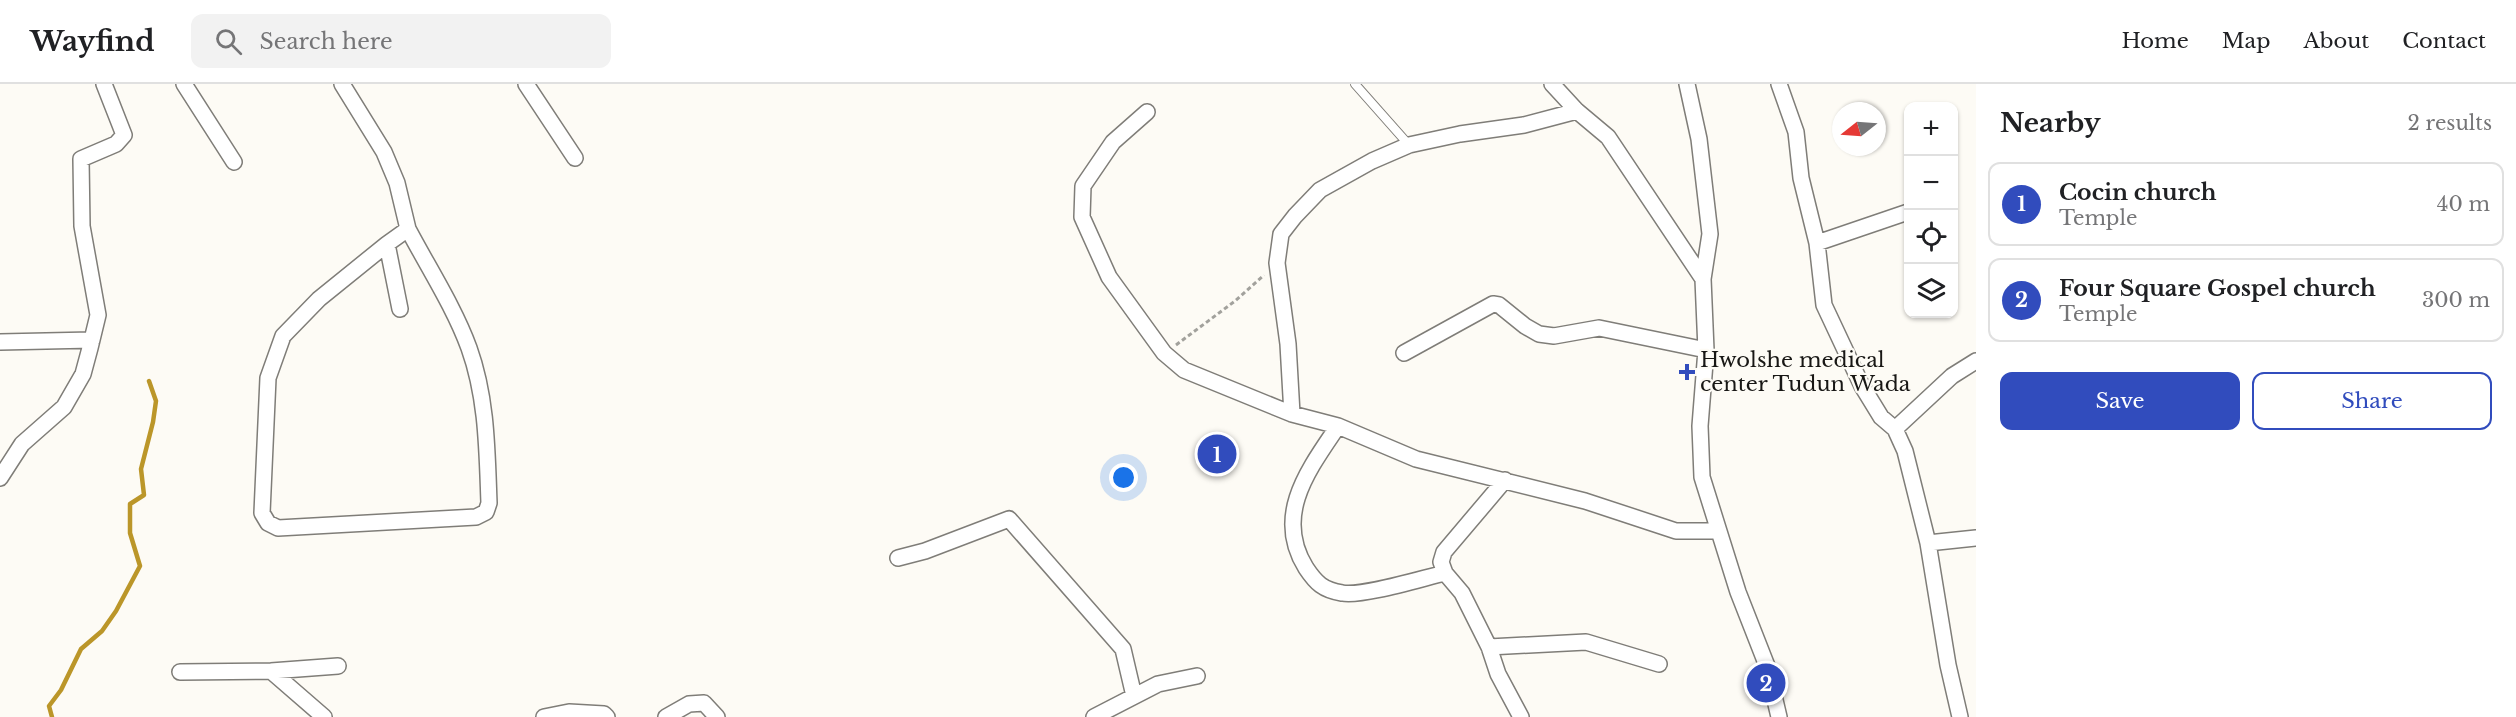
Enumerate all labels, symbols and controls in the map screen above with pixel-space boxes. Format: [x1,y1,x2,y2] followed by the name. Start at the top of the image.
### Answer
[191,14,611,68] search box
[30,24,155,59] text: Wayfind
[212,25,245,58] icon: search
[260,28,393,55] text: Search here
[2122,28,2189,54] text: Home
[2222,28,2270,54] text: Map
[2303,28,2369,54] text: About
[2402,28,2486,54] text: Contact
[1832,102,1886,156] north arrow
[1904,102,1958,318] map controls
[1904,102,1958,156] button: +
[2000,107,2101,139] text: Nearby
[2408,111,2492,135] text: 2 results
[1904,156,1958,210] button: −
[2059,179,2216,206] text: Cocin church
[2017,192,2026,216] text: 1
[2437,192,2490,216] text: 40 m
[2059,206,2137,230] text: Temple
[1904,210,1958,264] button: locate
[1904,264,1958,318] button: layers
[2059,275,2376,302] text: Four Square Gospel church
[2015,288,2028,312] text: 2
[2422,288,2490,312] text: 300 m
[2059,302,2137,326] text: Temple
[1700,347,1911,397] place label: Hwolshe medical center Tudun Wada
[1678,363,1696,381] marker: Hwolshe medical center Tudun Wada
[2000,372,2240,430] button: Save
[2252,372,2492,430] button: Share
[1198,432,1236,476] pin: 1
[1109,463,1138,492] your location
[1746,660,1786,706] pin: 2

